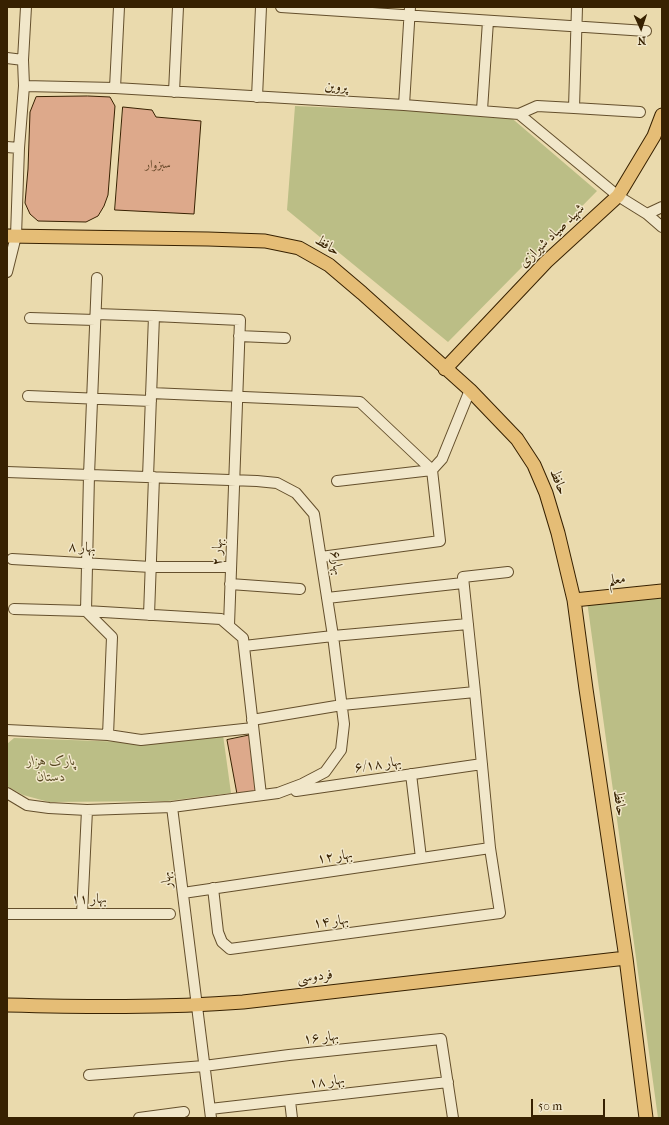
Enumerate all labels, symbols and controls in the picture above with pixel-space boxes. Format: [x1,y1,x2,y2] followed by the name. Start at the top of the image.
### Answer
[621,8,661,48] north arrow
[637,34,646,47] text: N
[324,78,348,96] street label: پروین
[145,158,171,172] house number: سبزوار
[516,200,588,272] street label: شهید صیاد شیرازی
[311,232,343,260] street label: حافظ
[545,467,571,497] street label: حافظ
[209,538,227,566] street label: بهار ۲
[68,539,96,557] street label: بهار ۸
[326,550,346,576] street label: بهار۶
[608,571,626,589] street label: معلم
[353,753,403,777] street label: بهار ۶/۱۸
[26,754,76,786] park label: پارک هزار دستان
[609,789,629,817] street label: حافظ
[316,846,354,868] street label: بهار ۱۲
[158,871,176,889] street label: بهار
[71,892,107,908] street label: بهار ۱۱
[312,911,350,933] street label: بهار ۱۴
[296,966,334,988] street label: فردوسی
[302,1028,340,1048] street label: بهار ۱۶
[308,1071,346,1093] street label: بهار ۱۸
[533,1091,607,1117] scale bar
[538,1099,562,1113] text: 50 m

